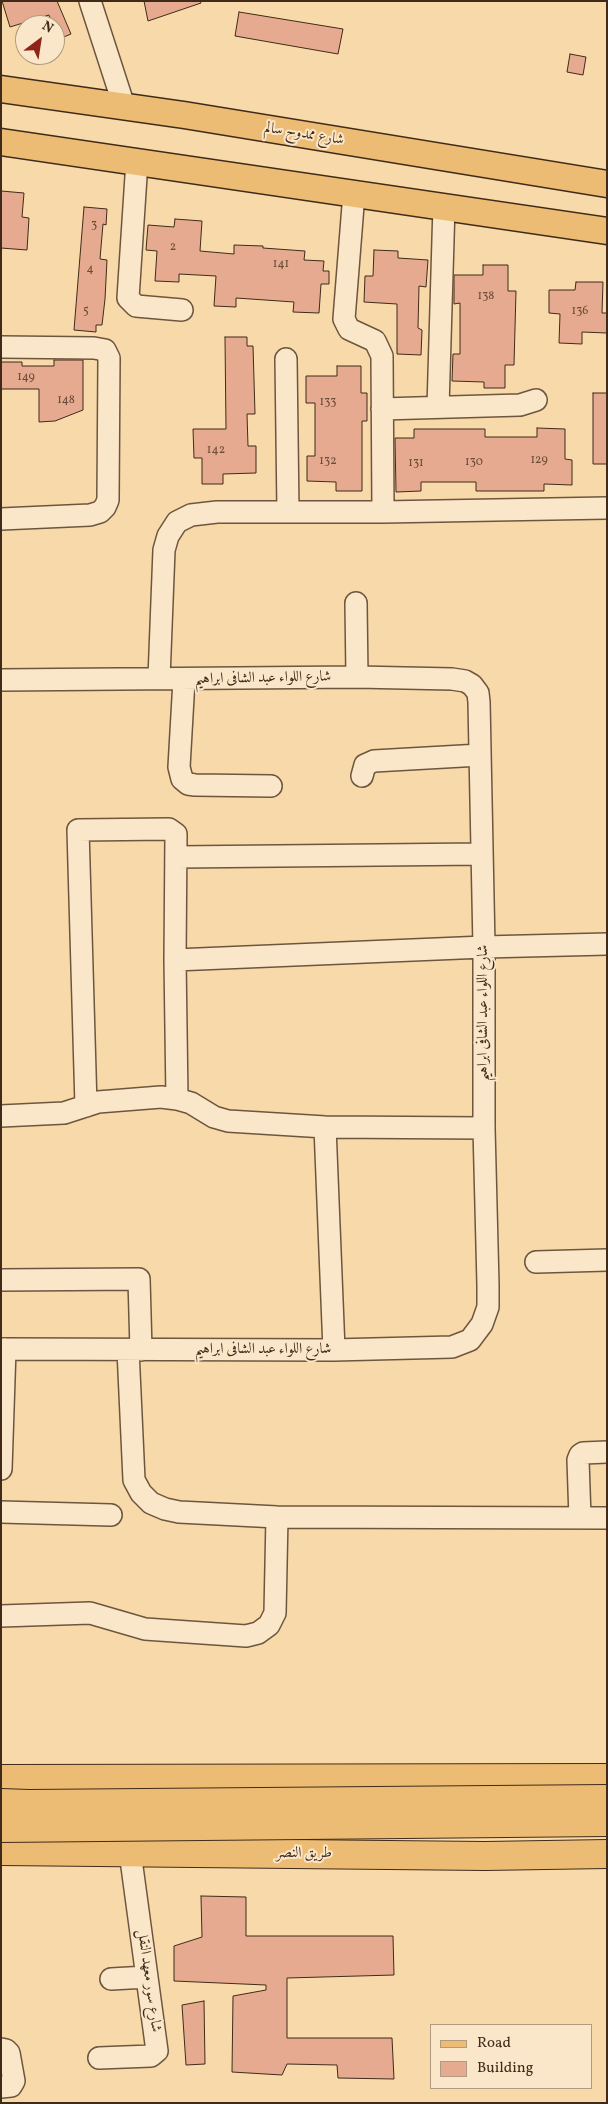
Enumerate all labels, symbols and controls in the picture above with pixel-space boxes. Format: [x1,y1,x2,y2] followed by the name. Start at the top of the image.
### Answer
[15,15,65,65] north arrow
[38,17,57,38] text: N
[263,120,345,150] street label: شارع ممدوح سالم
[91,219,97,233] house number: 3
[170,241,176,255] house number: 2
[273,258,289,272] house number: 141
[86,263,94,277] house number: 4
[478,290,494,304] house number: 138
[83,305,89,319] house number: 5
[572,305,588,319] house number: 136
[17,371,35,385] house number: 149
[57,394,75,408] house number: 148
[320,396,336,410] house number: 133
[207,444,225,458] house number: 142
[530,454,548,468] house number: 129
[319,455,337,469] house number: 132
[465,456,483,470] house number: 130
[408,457,424,471] house number: 131
[194,669,332,689] street label: شارع اللواء عبد الشافى ابراهيم
[475,945,493,1081] street label: شارع اللواء عبد الشافى ابراهيم
[195,1341,331,1359] street label: شارع اللواء عبد الشافى ابراهيم
[276,1845,332,1863] street label: طريق النصر
[132,1928,164,2034] street label: شارع سور معهد النقل
[430,2024,593,2089] legend
[477,2033,511,2054] text: Road
[477,2058,533,2079] text: Building

